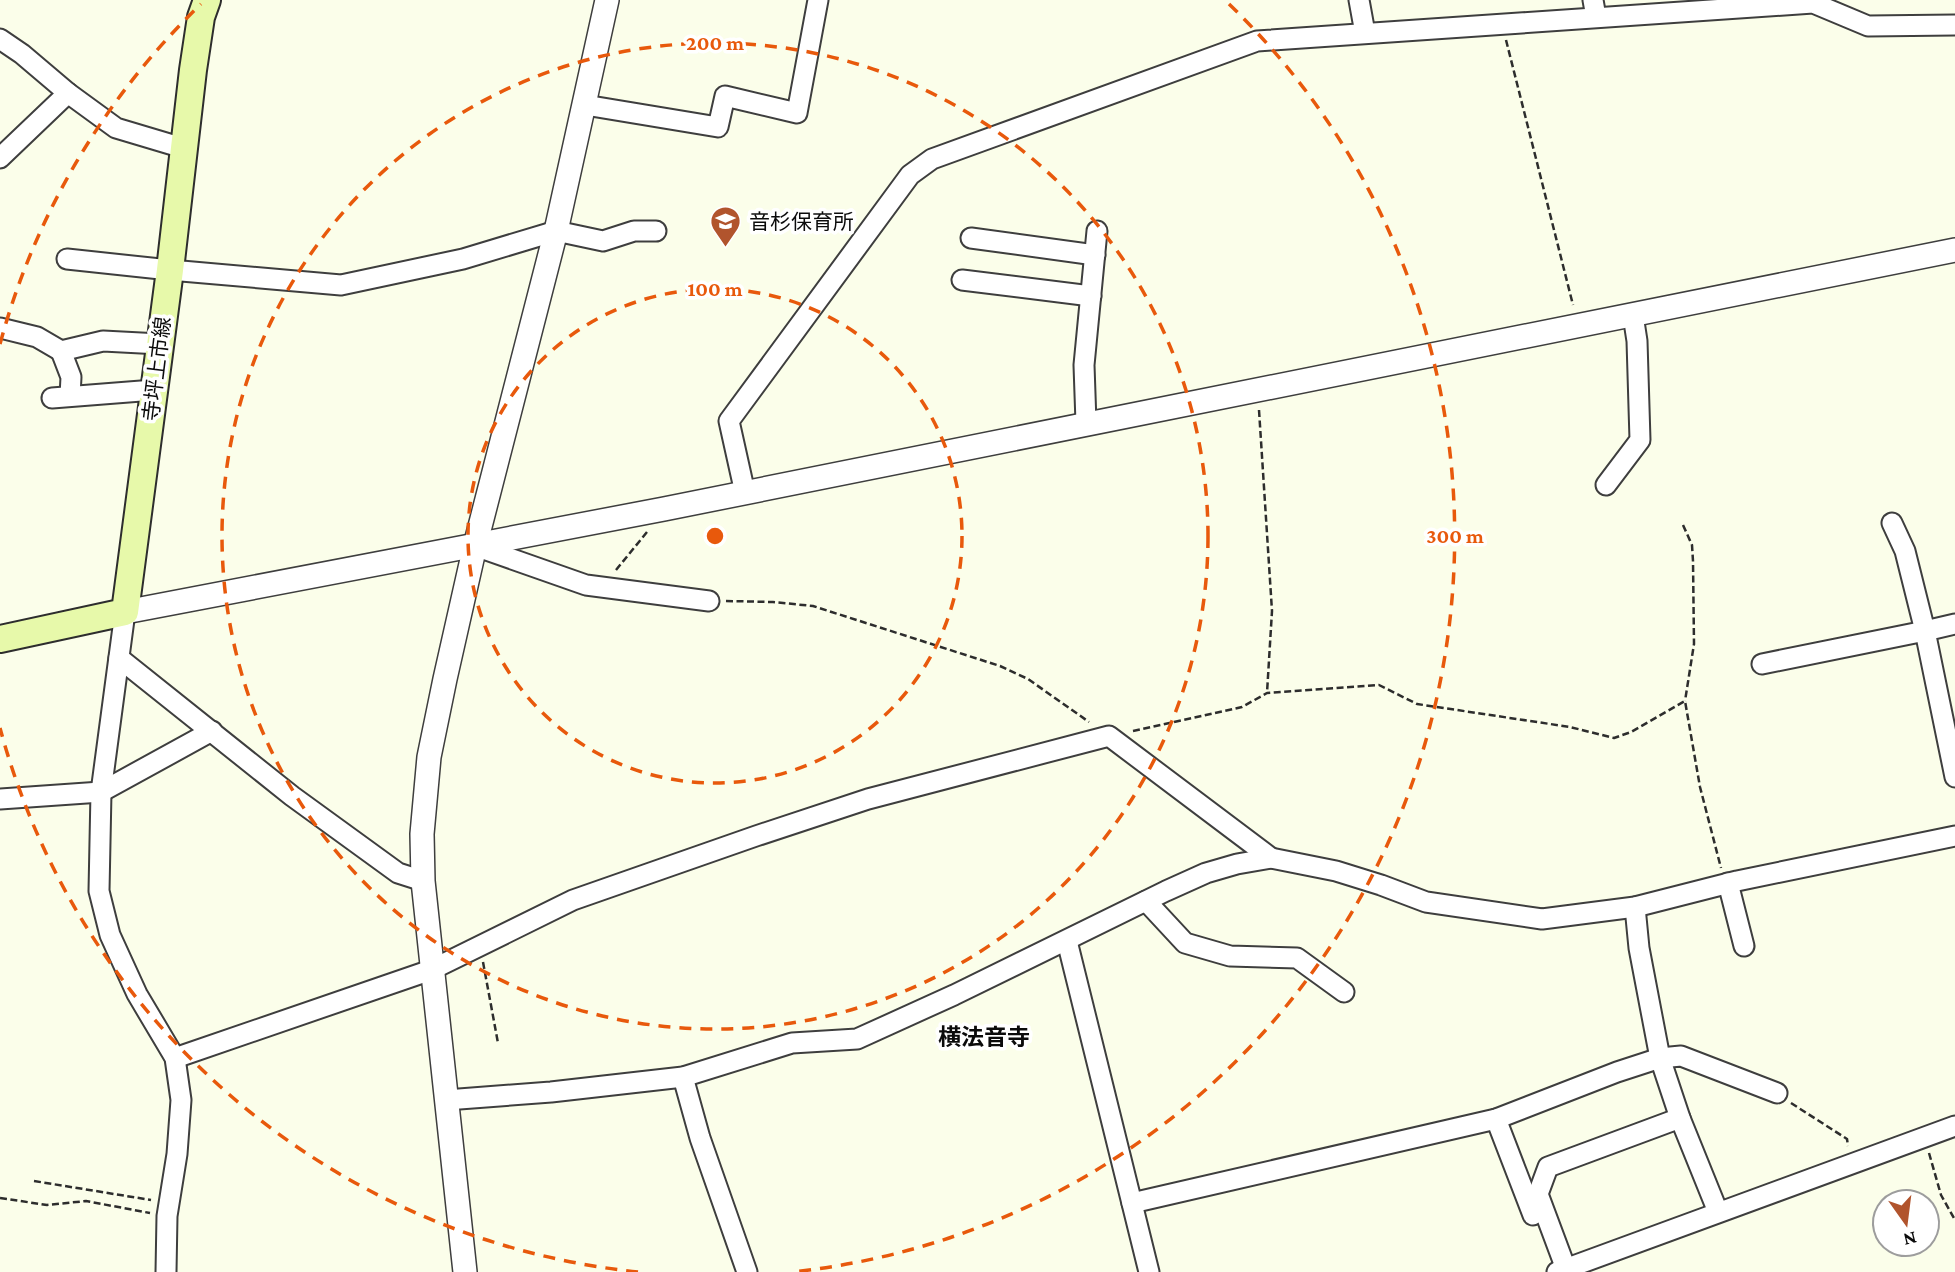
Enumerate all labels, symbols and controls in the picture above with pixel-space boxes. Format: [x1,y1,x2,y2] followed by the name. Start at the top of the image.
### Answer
[686,31,744,55] text: 200 m
[709,205,743,249] school or university icon: 音杉保育所
[749,210,854,234] place label: 音杉保育所
[687,277,743,301] text: 100 m
[139,315,175,423] street label: 寺坪上市線
[703,524,727,548] centre of rings
[1426,524,1484,548] text: 300 m
[938,1024,1030,1050] district label: 横法音寺
[1871,1188,1941,1258] north arrow
[1901,1227,1919,1251] text: N

